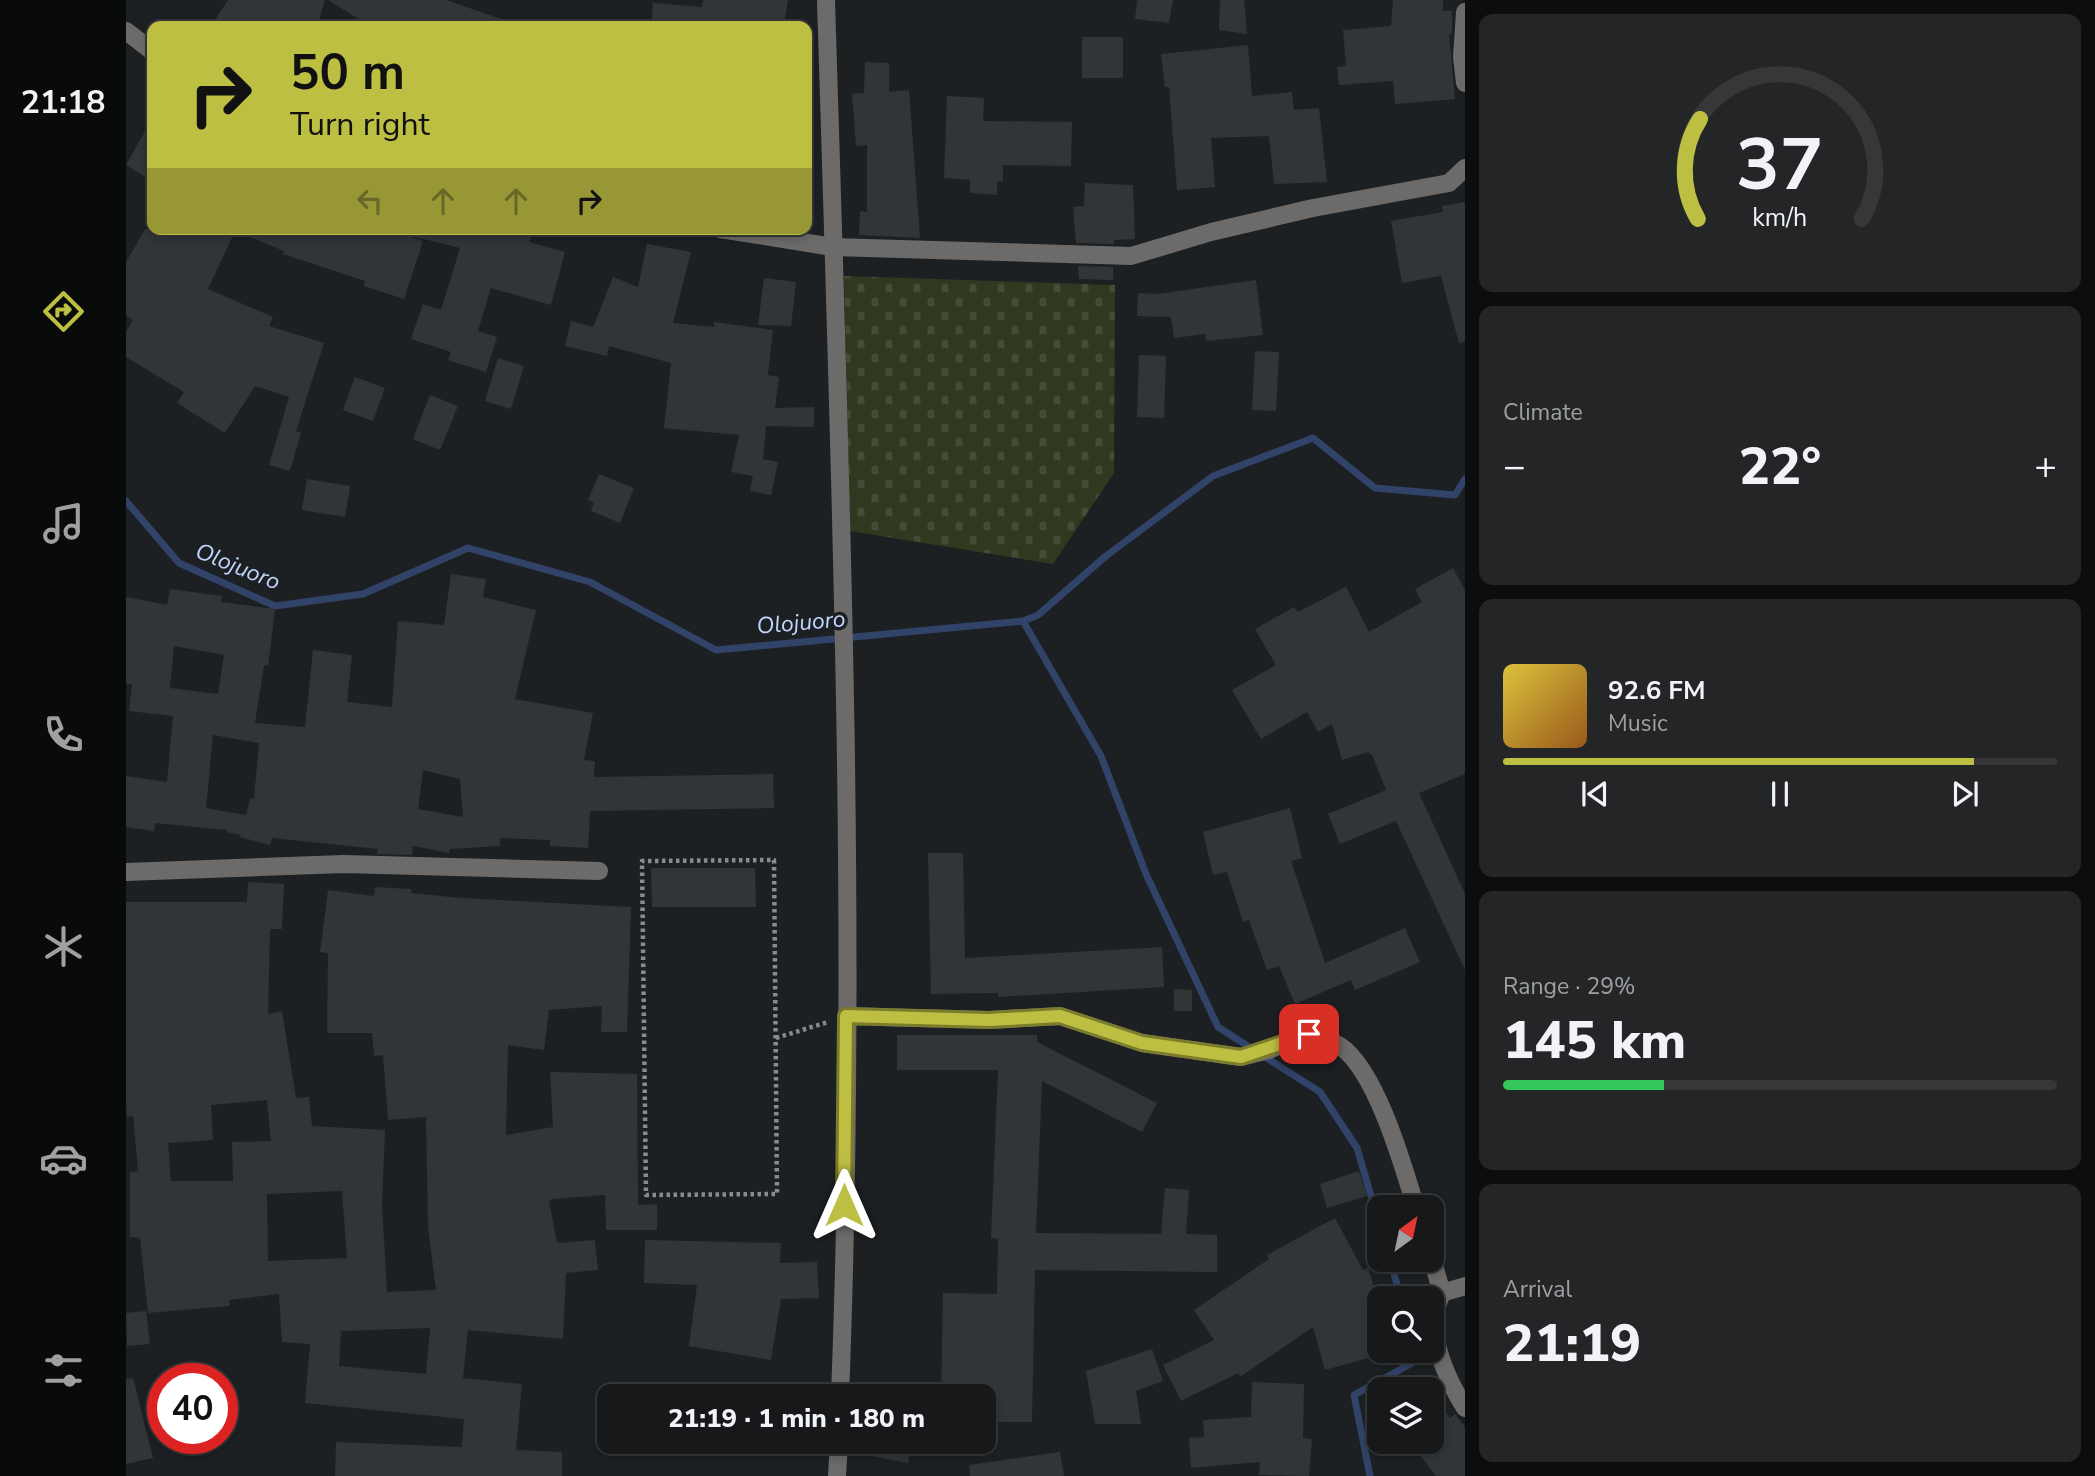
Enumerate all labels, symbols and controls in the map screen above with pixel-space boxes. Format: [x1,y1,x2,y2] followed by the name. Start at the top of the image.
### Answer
[290,39,405,106] text: 50 m
[175,49,266,140] icon: right
[21,81,105,124] text: 21:18
[290,103,430,146] text: Turn right
[1736,116,1824,216] text: 37
[351,182,389,220] icon: left
[424,182,462,220] icon: ahead
[497,182,535,220] icon: ahead
[570,182,608,220] icon: right
[1752,201,1808,235] text: km/h
[39,287,88,336] icon: directions
[1503,397,1583,428] text: Climate
[1739,431,1821,502] text: 22°
[1503,441,1526,492] text: −
[2034,441,2057,492] text: +
[39,499,88,548] icon: music
[191,535,285,598] water label: Olojuoro
[755,603,847,642] water label: Olojuoro
[1608,673,1705,708] text: 92.6 FM
[1608,708,1668,739] text: Music
[39,710,88,759] icon: phone
[1576,775,1614,813] icon: previous
[1761,775,1799,813] icon: pause
[1946,775,1984,813] icon: next
[39,922,88,971] icon: climate
[1503,971,1635,1002] text: Range · 29%
[1279,1004,1339,1064] pin
[1503,1005,1686,1076] text: 145 km
[1290,1015,1328,1053] icon: arrive
[39,1134,88,1183] icon: car
[807,1168,881,1242] position arrow
[1367,1195,1444,1272] north arrow
[1367,1195,1444,1454] map controls
[1503,1274,1572,1305] text: Arrival
[1367,1286,1444,1363] button: search
[1503,1308,1641,1379] text: 21:19
[39,1346,88,1395] icon: filters
[147,1363,238,1454] speed limit sign: 40
[1367,1377,1444,1454] button: layers
[668,1401,925,1436] text: 21:19 · 1 min · 180 m

